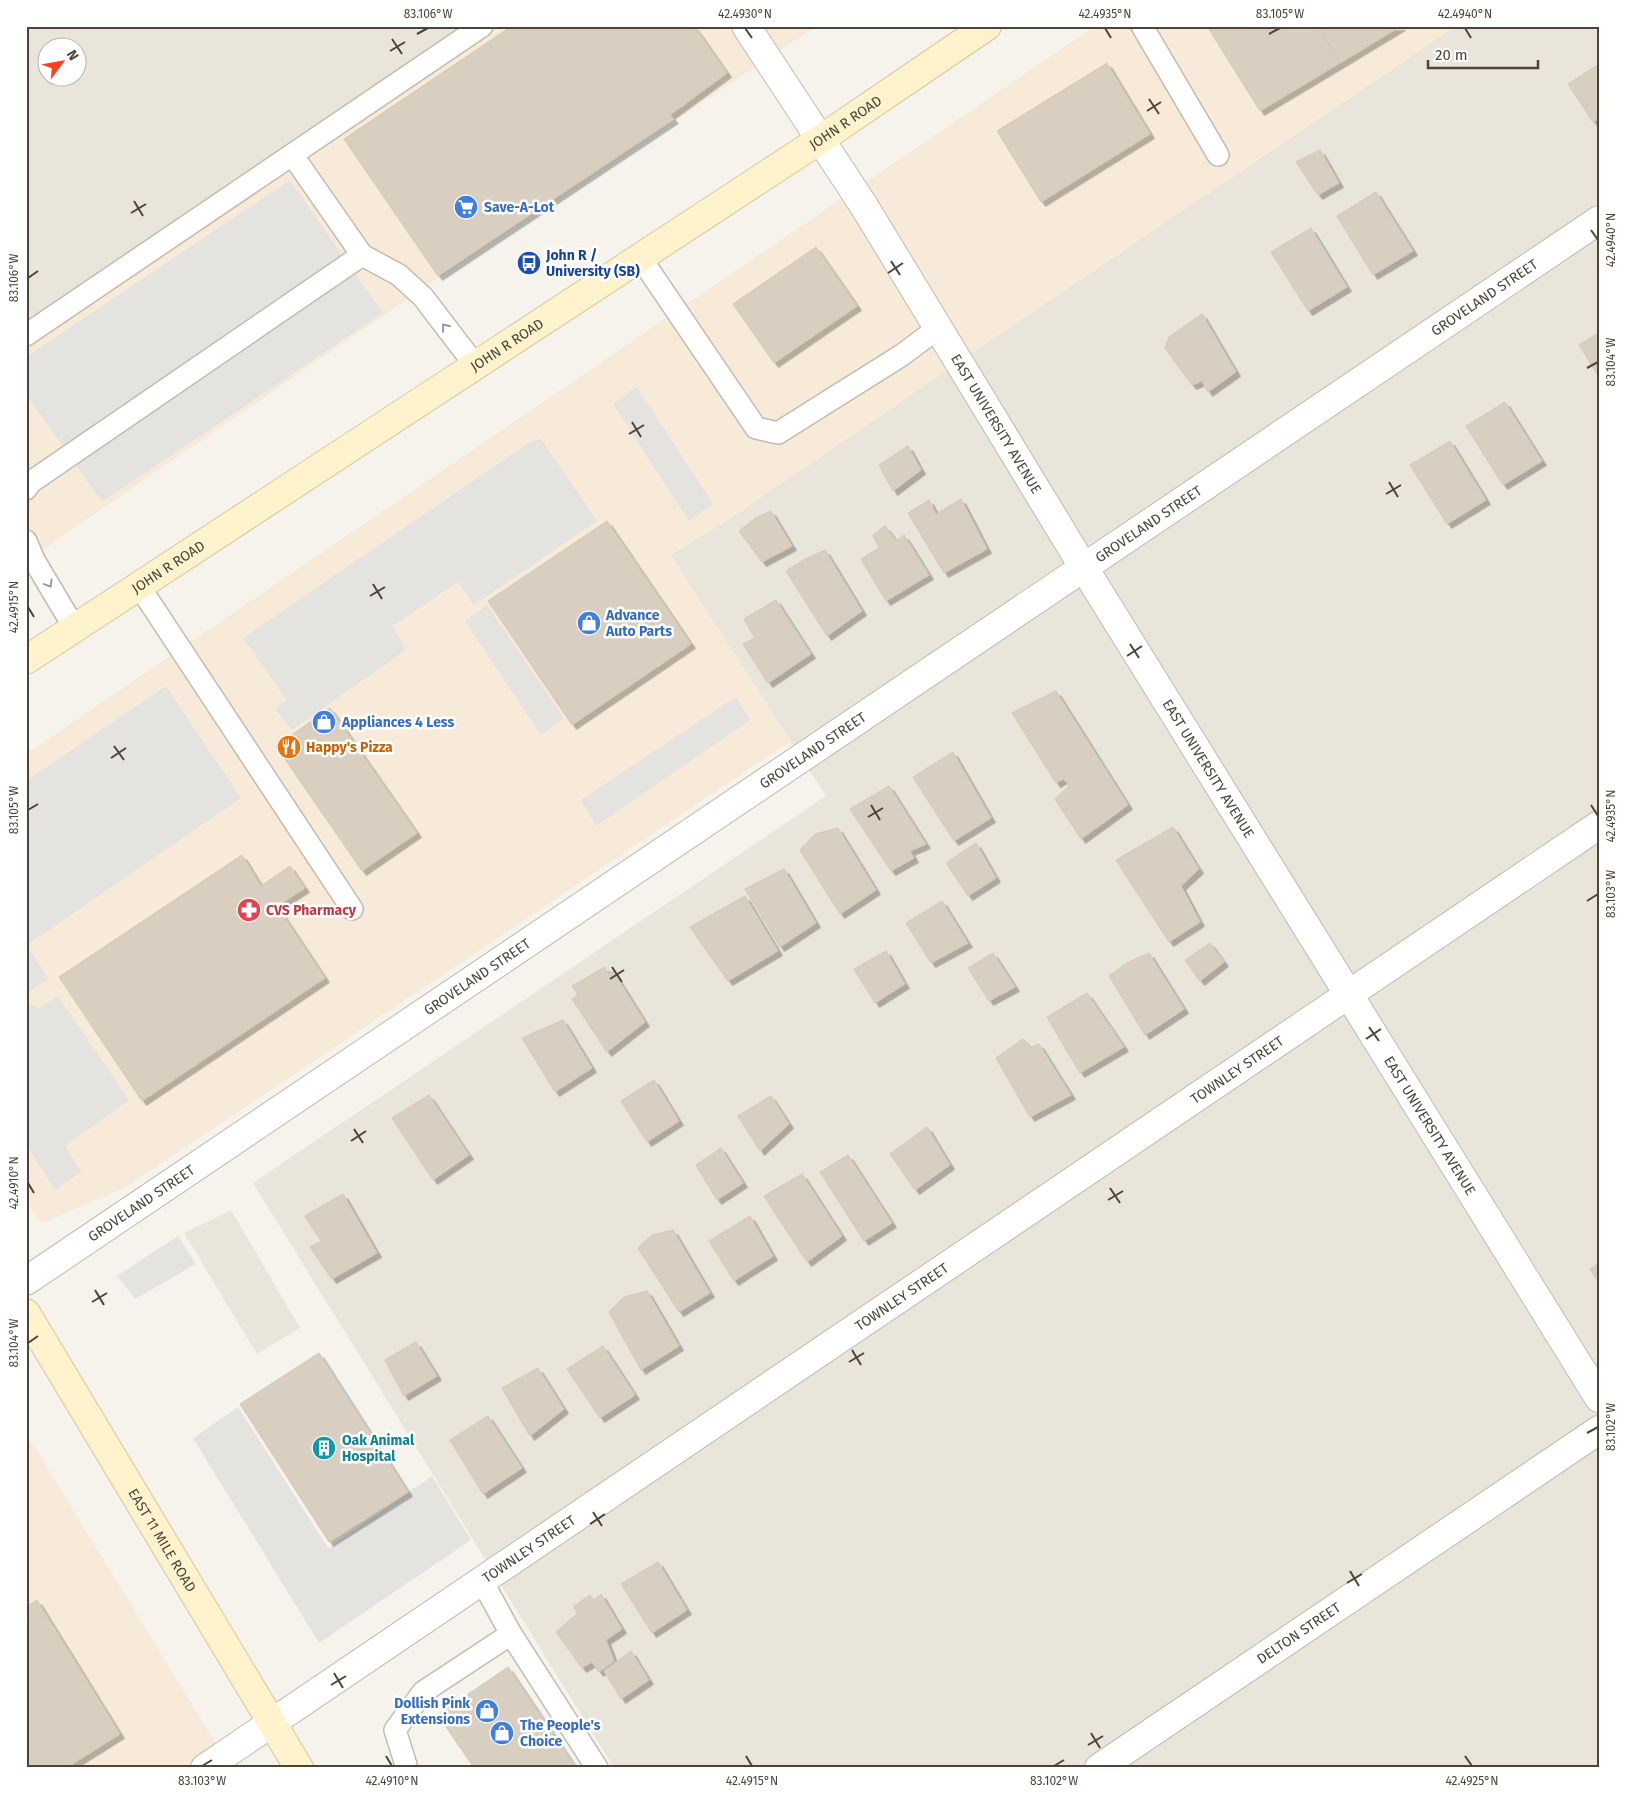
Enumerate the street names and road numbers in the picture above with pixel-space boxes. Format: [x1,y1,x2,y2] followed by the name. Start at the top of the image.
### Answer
[806,92,885,153] street label: JOHN R ROAD
[1428,255,1541,339] street label: GROVELAND STREET
[467,315,547,375] street label: JOHN R ROAD
[947,351,1045,497] street label: EAST UNIVERSITY AVENUE
[1092,482,1206,566] street label: GROVELAND STREET
[128,537,208,597] street label: JOHN R ROAD
[1159,696,1258,841] street label: EAST UNIVERSITY AVENUE
[756,708,870,792] street label: GROVELAND STREET
[421,934,534,1019] street label: GROVELAND STREET
[1187,1032,1287,1107] street label: TOWNLEY STREET
[1380,1053,1479,1198] street label: EAST UNIVERSITY AVENUE
[85,1161,198,1245] street label: GROVELAND STREET
[852,1259,952,1334] street label: TOWNLEY STREET
[125,1485,200,1595] street label: EAST 11 MILE ROAD
[479,1511,579,1586] street label: TOWNLEY STREET
[1254,1598,1344,1667] street label: DELTON STREET

